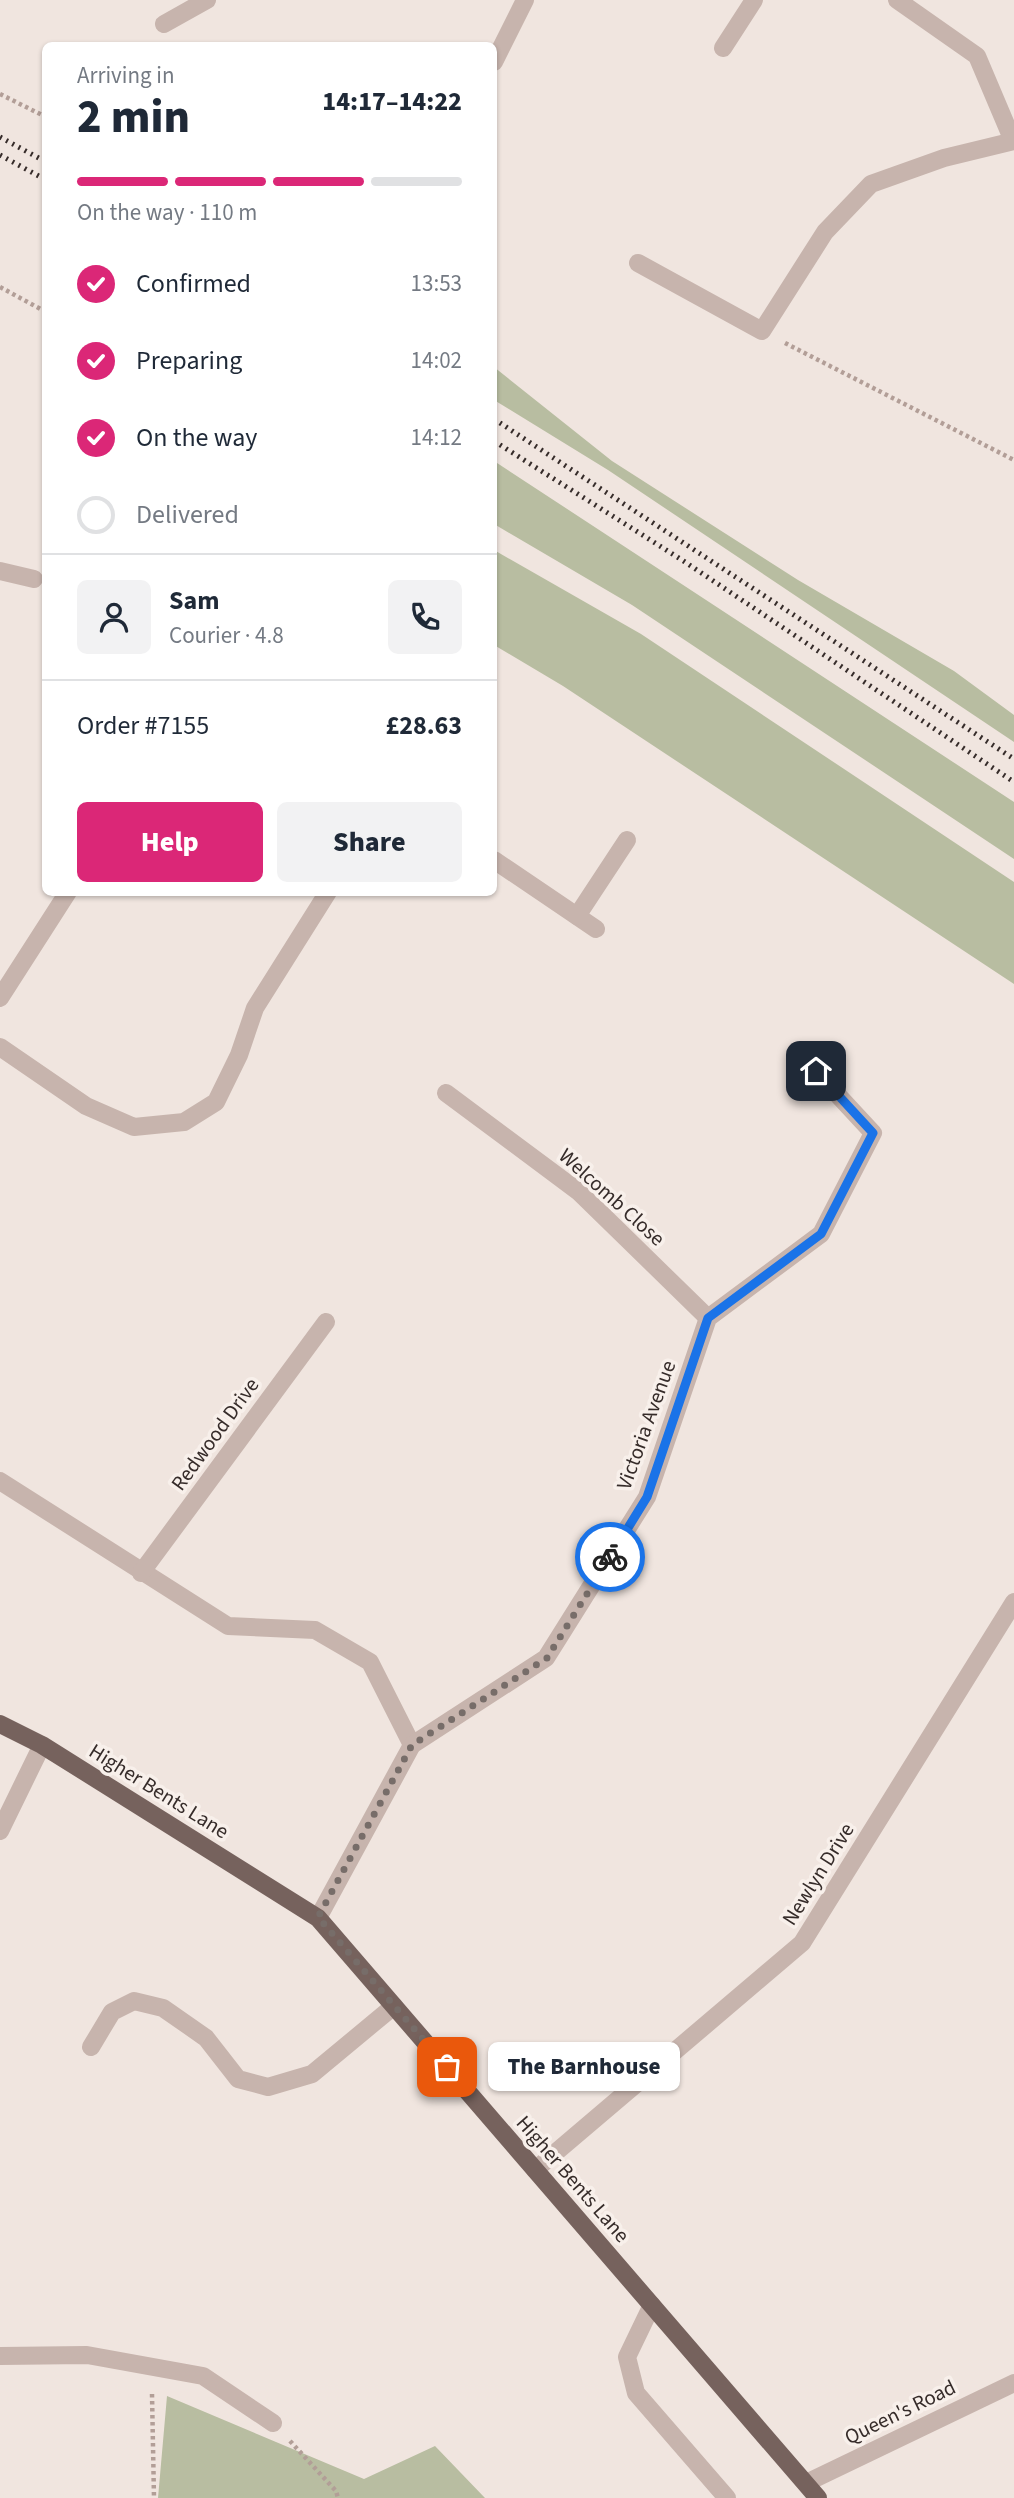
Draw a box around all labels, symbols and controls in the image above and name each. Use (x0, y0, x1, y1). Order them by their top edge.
text: Arriving in (77, 59, 175, 92)
text: 14:17–14:22 (322, 83, 462, 120)
text: 2 min (77, 85, 190, 150)
text: On the way · 110 m (77, 196, 257, 229)
icon: check (77, 265, 115, 303)
text: Confirmed (136, 265, 251, 302)
text: 13:53 (411, 267, 462, 300)
icon: check (77, 342, 115, 380)
text: Preparing (136, 342, 242, 379)
text: 14:02 (411, 344, 462, 377)
icon: check (77, 419, 115, 457)
text: On the way (136, 419, 257, 456)
text: 14:12 (411, 421, 462, 454)
text: Delivered (136, 496, 239, 533)
button: person (77, 580, 151, 654)
button: phone (388, 580, 462, 654)
text: Sam (169, 582, 219, 619)
text: Courier · 4.8 (169, 619, 284, 652)
text: Order #7155 (77, 707, 209, 744)
text: £28.63 (386, 707, 462, 744)
button: Help (77, 802, 263, 882)
button: Share (277, 802, 462, 882)
pin (786, 1041, 846, 1101)
icon: home (797, 1052, 835, 1090)
street label: Welcomb Close (552, 1141, 672, 1253)
street label: Victoria Avenue (609, 1356, 683, 1494)
street label: Redwood Drive (164, 1371, 266, 1497)
courier (575, 1522, 645, 1592)
icon: bike (591, 1538, 629, 1576)
street label: Higher Bents Lane (83, 1736, 235, 1846)
street label: Newlyn Drive (775, 1817, 861, 1931)
pin (417, 2037, 477, 2097)
callout: The Barnhouse (489, 2042, 682, 2092)
icon: bag (428, 2048, 466, 2086)
text: The Barnhouse (507, 2050, 661, 2083)
street label: Higher Bents Lane (509, 2109, 637, 2249)
street label: Queen's Road (839, 2372, 961, 2452)

